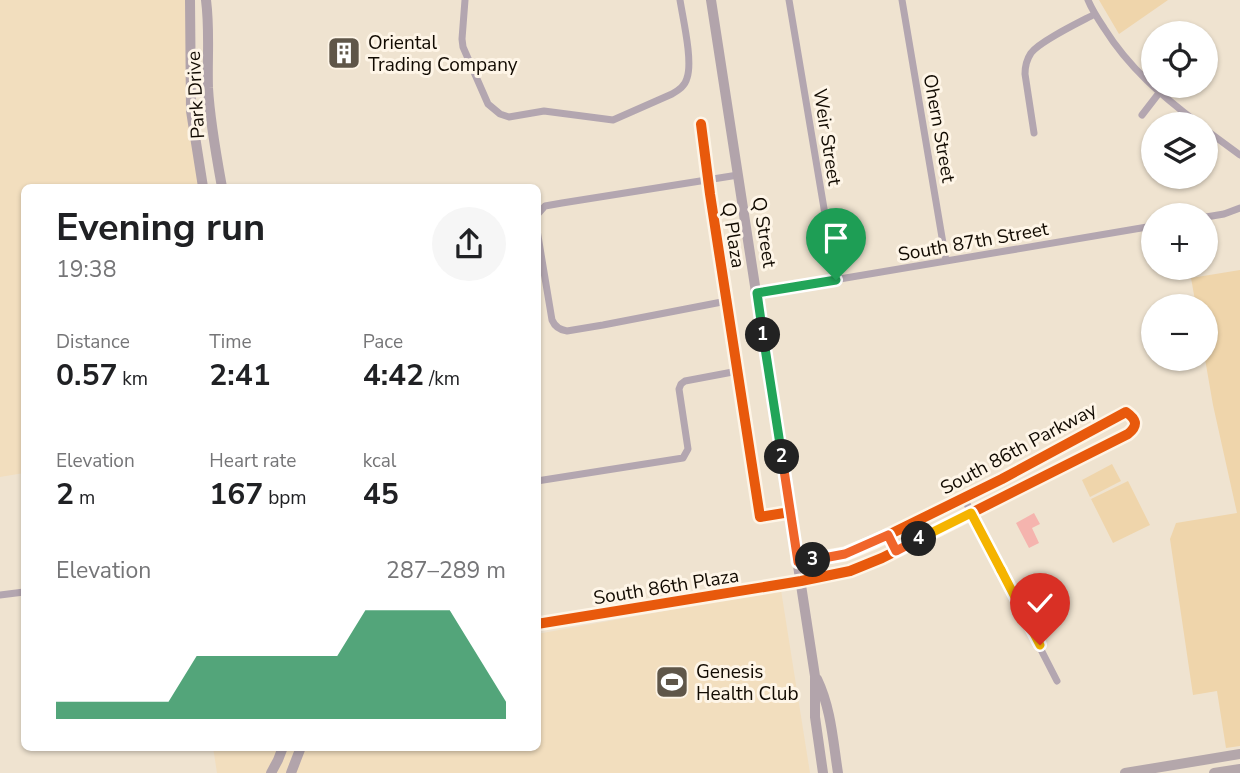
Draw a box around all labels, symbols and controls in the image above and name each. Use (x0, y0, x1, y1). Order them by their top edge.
map controls (1141, 21, 1218, 371)
button: locate (1141, 21, 1218, 98)
place label: Oriental Trading Company (368, 30, 518, 78)
building icon: Oriental Trading Company (325, 34, 363, 72)
street label: Park Drive (181, 50, 211, 140)
street label: Ohern Street (917, 72, 961, 185)
street label: Weir Street (807, 87, 848, 188)
button: layers (1141, 112, 1218, 189)
street label: Q Street (746, 195, 782, 270)
street label: Q Plaza (715, 201, 751, 270)
text: Evening run (56, 202, 265, 253)
button: + (1141, 203, 1218, 280)
button: share (432, 207, 506, 281)
pin (806, 208, 866, 280)
street label: South 87th Street (896, 216, 1051, 268)
icon: arrive (817, 219, 855, 257)
text: 19:38 (56, 254, 116, 285)
button: − (1141, 294, 1218, 371)
pin: 1 (746, 318, 780, 352)
text: 1 (757, 321, 768, 347)
text: Distance (56, 329, 130, 355)
text: Time (209, 329, 252, 355)
text: Pace (363, 329, 403, 355)
text: 0.57 (56, 355, 117, 396)
text: 2:41 (209, 355, 271, 396)
text: 4:42 (363, 355, 424, 396)
text: km (117, 366, 148, 392)
text: /km (424, 366, 460, 392)
street label: South 86th Parkway (936, 397, 1101, 501)
pin: 2 (764, 440, 800, 475)
text: 2 (776, 443, 787, 469)
text: Elevation (56, 448, 135, 474)
text: Heart rate (209, 448, 296, 474)
text: kcal (363, 448, 396, 474)
text: 2 (56, 474, 74, 515)
text: 167 (209, 474, 263, 515)
text: 45 (363, 474, 399, 515)
text: m (74, 485, 95, 511)
text: bpm (263, 485, 307, 511)
pin: 4 (902, 522, 936, 556)
text: 4 (913, 525, 924, 551)
pin: 3 (796, 542, 830, 578)
text: 3 (807, 546, 818, 572)
text: Elevation (56, 555, 151, 586)
text: 287–289 m (386, 555, 506, 586)
street label: South 86th Plaza (592, 563, 741, 611)
pin (1010, 573, 1070, 645)
icon: check (1021, 584, 1059, 622)
place label: Genesis Health Club (696, 659, 799, 707)
sports icon: Genesis Health Club (653, 663, 691, 701)

